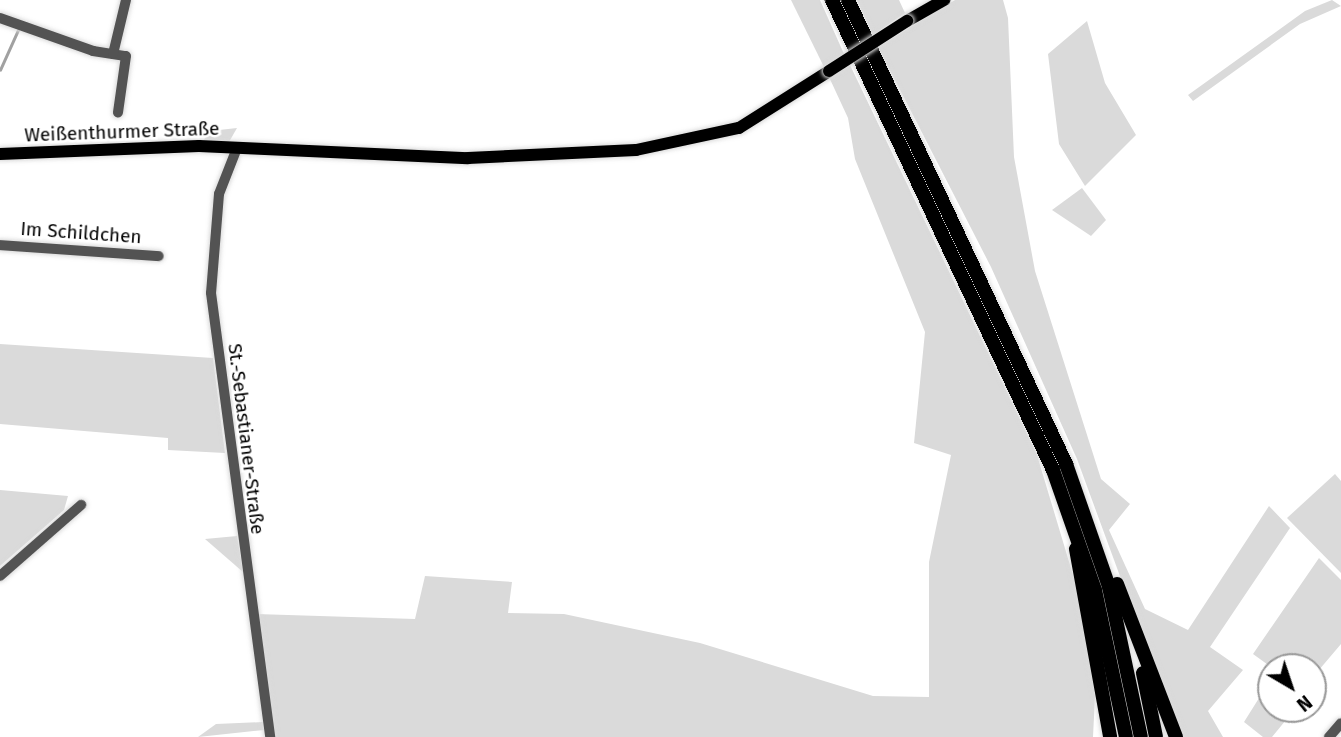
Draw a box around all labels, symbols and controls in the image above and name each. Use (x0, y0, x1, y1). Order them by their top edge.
street label: Weißenthurmer Straße (24, 117, 220, 147)
street label: Im Schildchen (20, 217, 142, 249)
street label: St.-Sebastianer-Straße (223, 342, 269, 536)
north arrow (1257, 653, 1327, 723)
text: N (1292, 690, 1316, 716)

